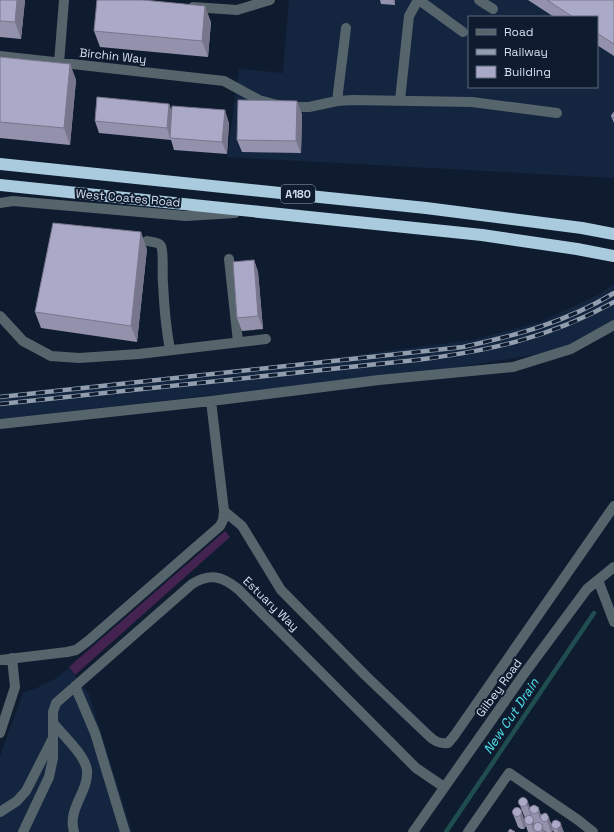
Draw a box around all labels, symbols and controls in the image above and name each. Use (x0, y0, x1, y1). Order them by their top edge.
legend (468, 16, 598, 88)
text: Road (504, 24, 533, 40)
text: Railway (504, 44, 548, 60)
street label: Birchin Way (79, 45, 147, 67)
text: Building (504, 64, 551, 80)
street label: West Coates Road (75, 185, 181, 211)
road number: A180 (281, 185, 315, 203)
street label: Estuary Way (240, 573, 302, 635)
street label: Gilbey Road (472, 656, 526, 720)
water label: New Cut Drain (479, 674, 543, 757)

